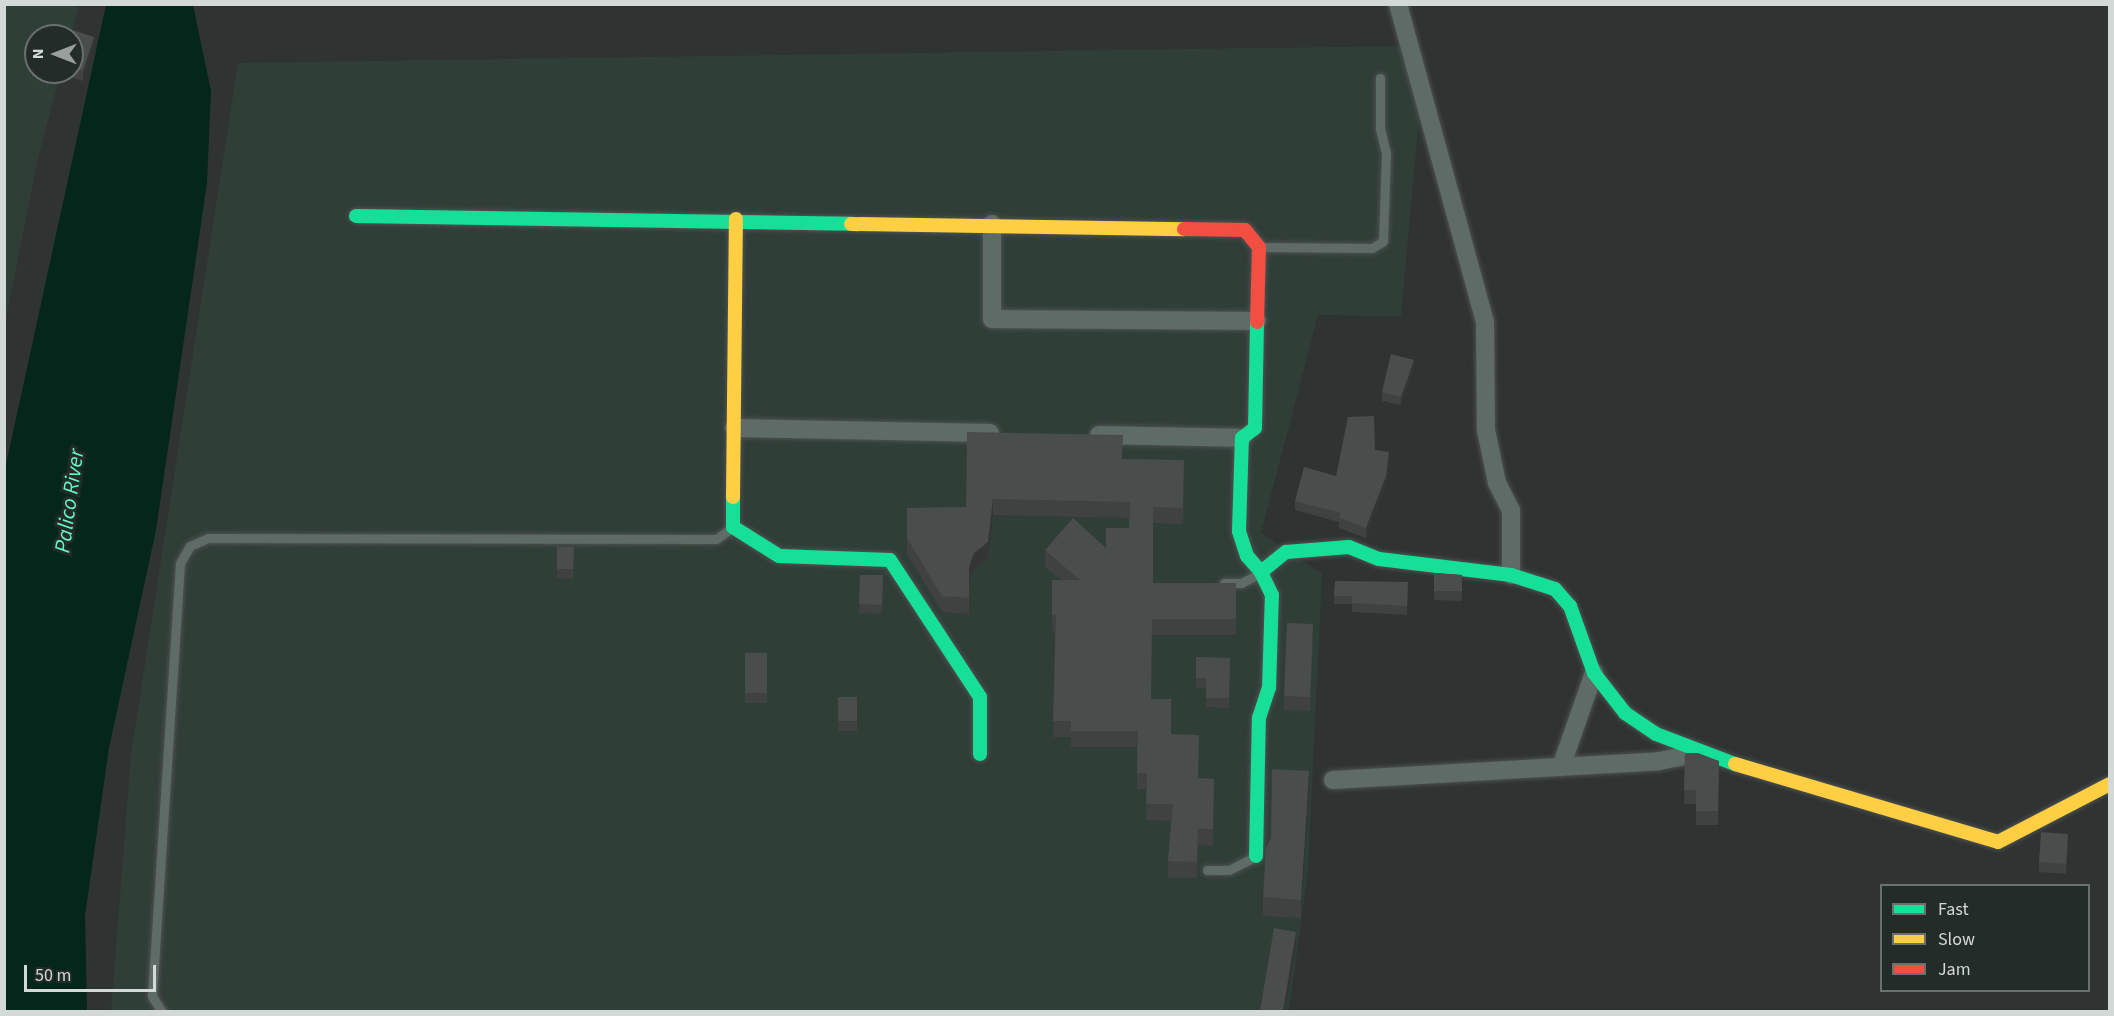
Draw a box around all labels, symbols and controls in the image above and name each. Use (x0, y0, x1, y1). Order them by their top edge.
north arrow (24, 24, 84, 84)
text: N (27, 49, 49, 59)
water label: Palico River (50, 447, 90, 555)
legend (1880, 884, 2090, 992)
text: Fast (1938, 897, 1969, 922)
text: Slow (1938, 927, 1975, 952)
scale bar (27, 953, 159, 991)
text: Jam (1938, 957, 1971, 982)
text: 50 m (35, 963, 71, 988)

